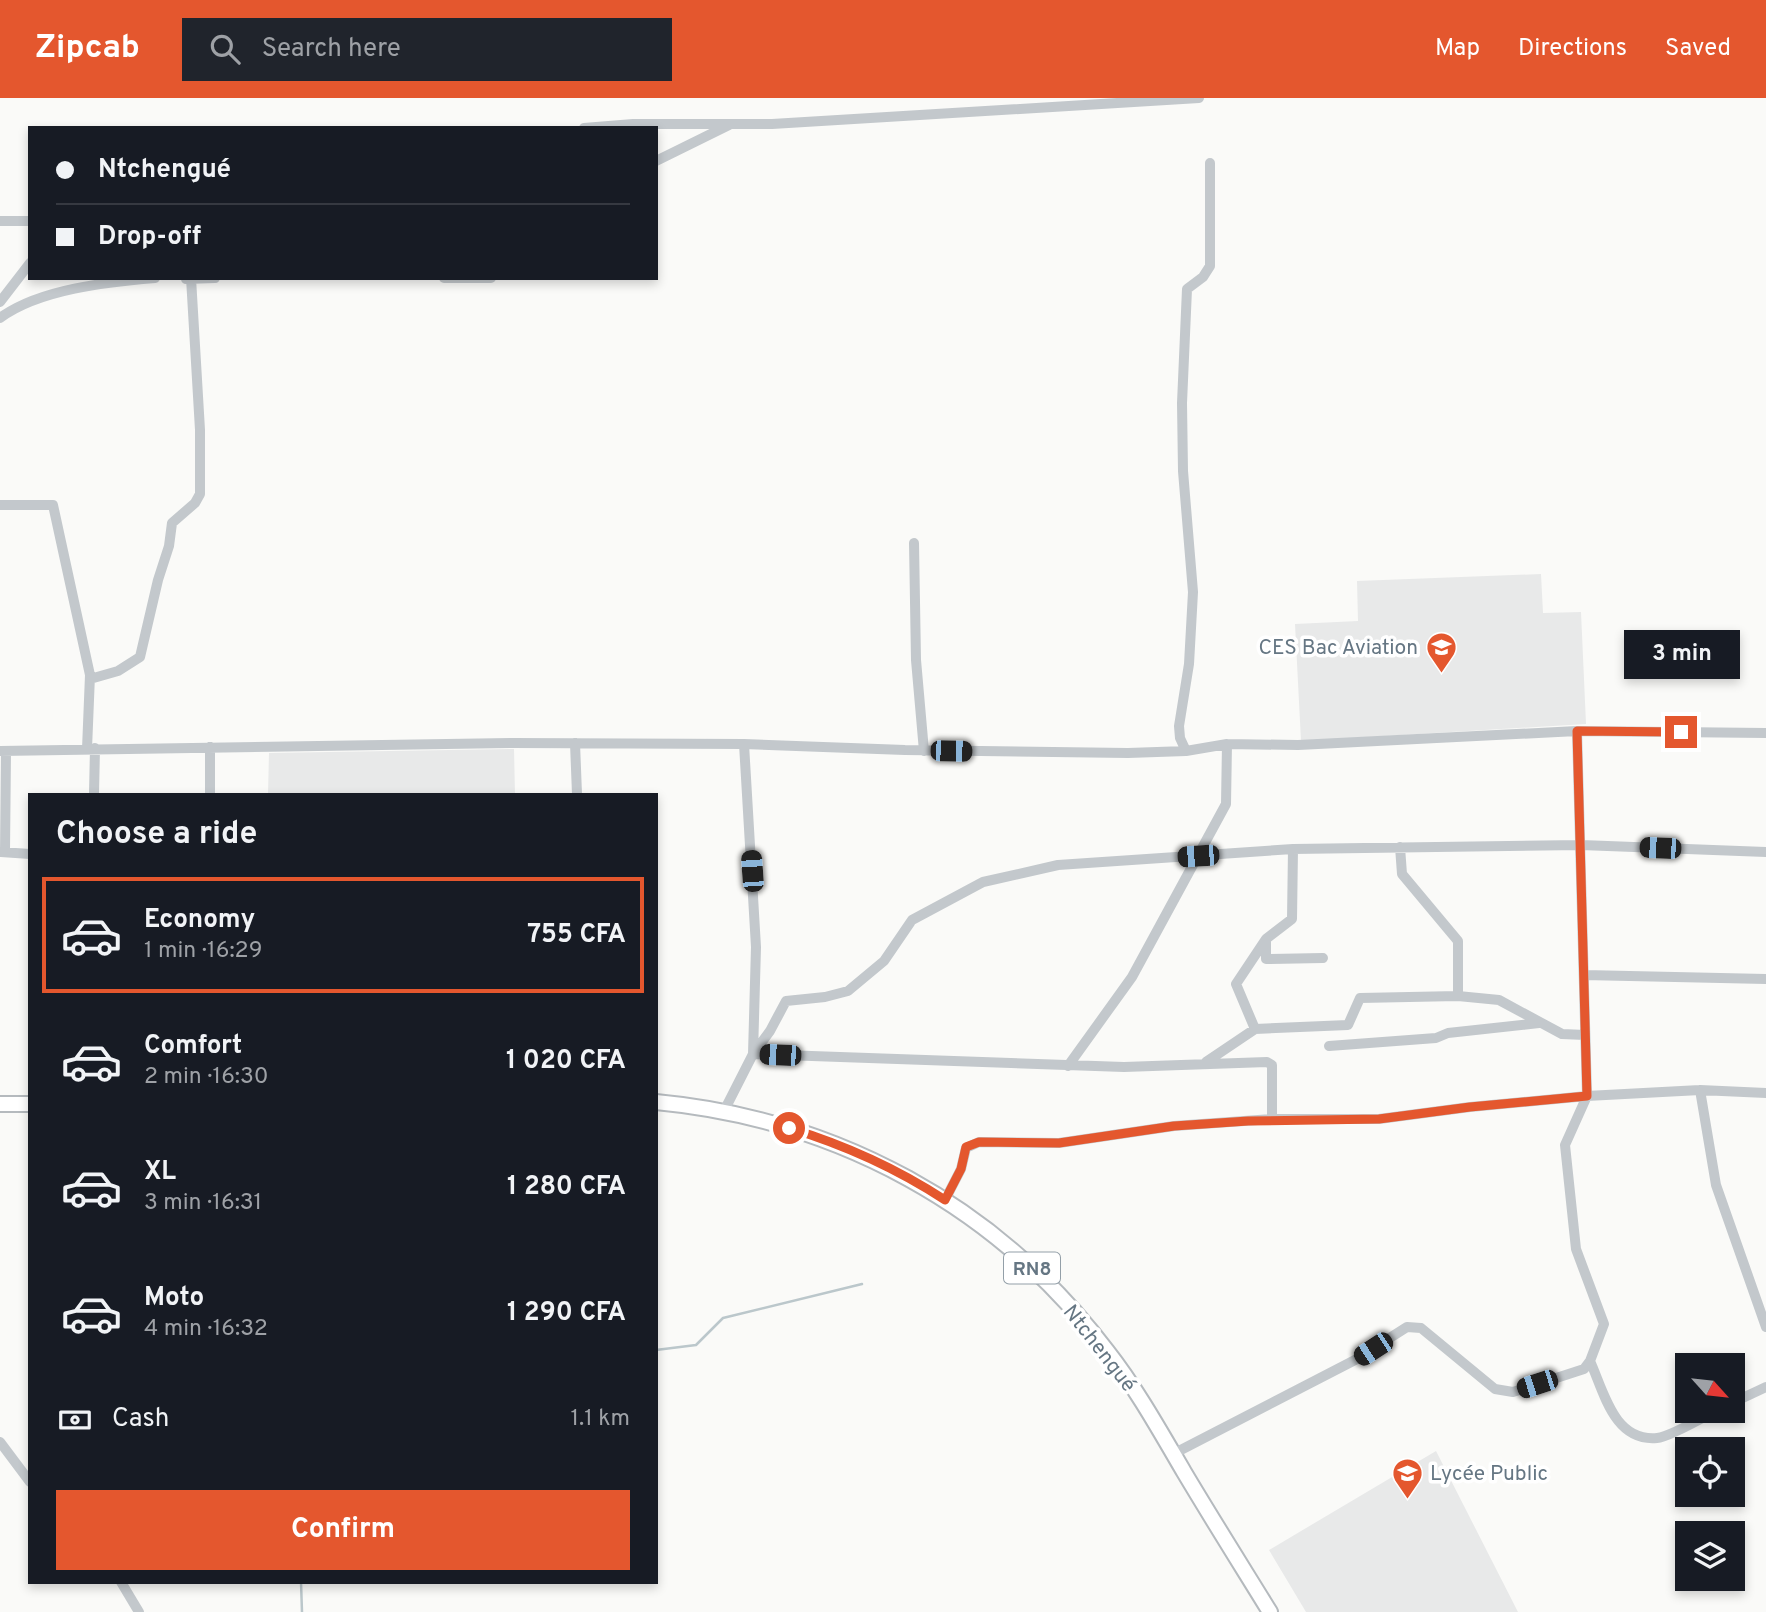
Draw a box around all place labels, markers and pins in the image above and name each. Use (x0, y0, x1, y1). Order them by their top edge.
school or university icon: CES Bac Aviation (1424, 630, 1458, 674)
place label: CES Bac Aviation (1258, 635, 1418, 662)
school or university icon: Lycée Public (1390, 1456, 1424, 1500)
place label: Lycée Public (1430, 1461, 1548, 1488)

